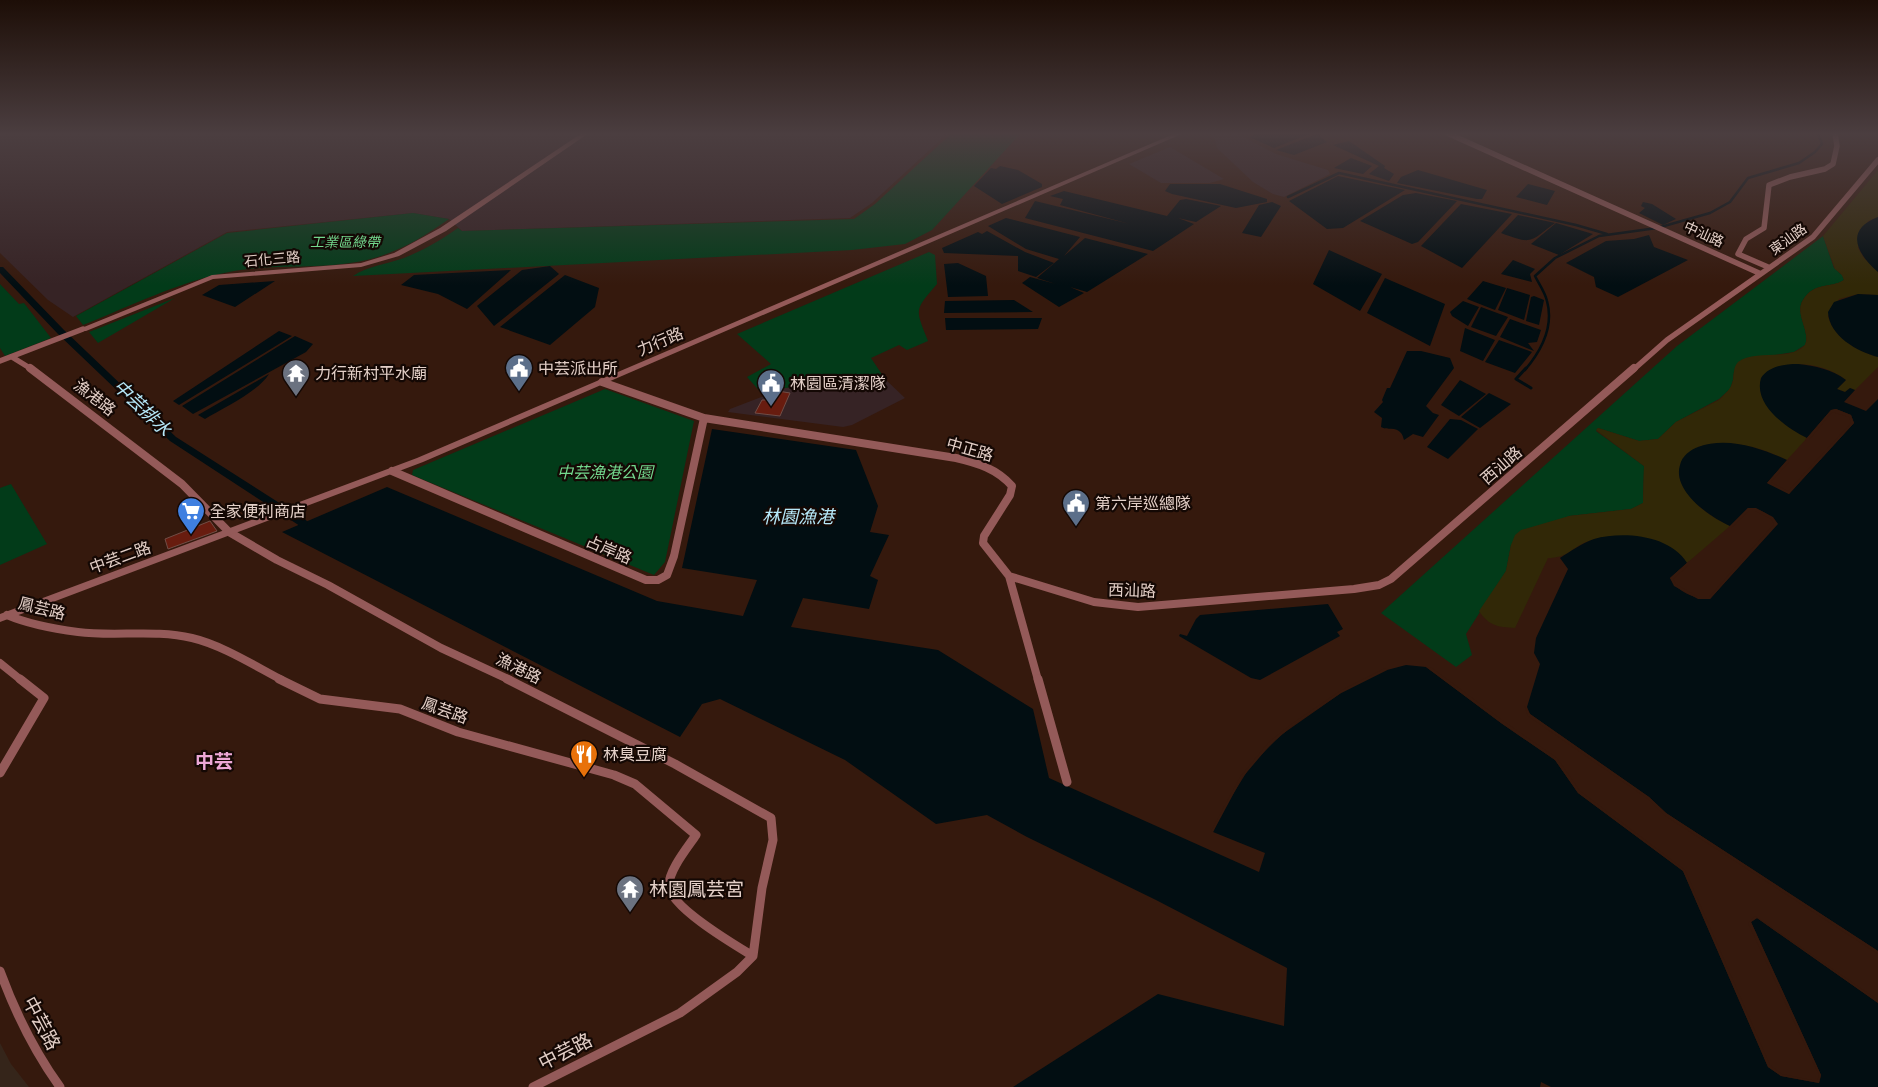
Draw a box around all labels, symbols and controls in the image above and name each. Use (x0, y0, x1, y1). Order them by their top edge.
street label: 中汕路 (1681, 216, 1727, 251)
street label: 東汕路 (1765, 219, 1810, 259)
park label: 工業區綠帶 (310, 232, 382, 251)
street label: 石化三路 (243, 247, 301, 270)
street label: 力行路 (634, 321, 686, 361)
public building icon: 中芸派出所 (504, 353, 534, 392)
place label: 中芸派出所 (538, 357, 618, 379)
temple icon: 力行新村平水廟 (281, 358, 311, 397)
place label: 力行新村平水廟 (315, 362, 427, 384)
public building icon: 林園區清潔隊 (756, 368, 786, 407)
place label: 林園區清潔隊 (790, 372, 886, 394)
street label: 漁港路 (69, 374, 121, 420)
water label: 中芸排水 (108, 374, 178, 442)
street label: 中正路 (944, 432, 996, 466)
street label: 西汕路 (1476, 441, 1526, 489)
park label: 中芸漁港公園 (557, 461, 655, 483)
public building icon: 第六岸巡總隊 (1061, 488, 1091, 527)
place label: 第六岸巡總隊 (1095, 492, 1191, 514)
supermarket icon: 全家便利商店 (176, 496, 206, 535)
place label: 全家便利商店 (210, 500, 306, 522)
water label: 林園漁港 (762, 504, 837, 528)
street label: 占岸路 (583, 529, 635, 569)
street label: 中芸二路 (86, 536, 154, 578)
street label: 西汕路 (1108, 578, 1156, 602)
street label: 鳳芸路 (16, 592, 68, 624)
street label: 漁港路 (493, 648, 545, 688)
street label: 鳳芸路 (419, 691, 471, 729)
restaurant icon: 林臭豆腐 (569, 739, 599, 778)
place label: 林臭豆腐 (603, 743, 667, 765)
district label: 中芸 (195, 748, 233, 774)
temple icon: 林園鳳芸宮 (615, 874, 645, 913)
place label: 林園鳳芸宮 (649, 876, 744, 902)
street label: 中芸路 (17, 992, 67, 1054)
street label: 中芸路 (534, 1026, 596, 1076)

